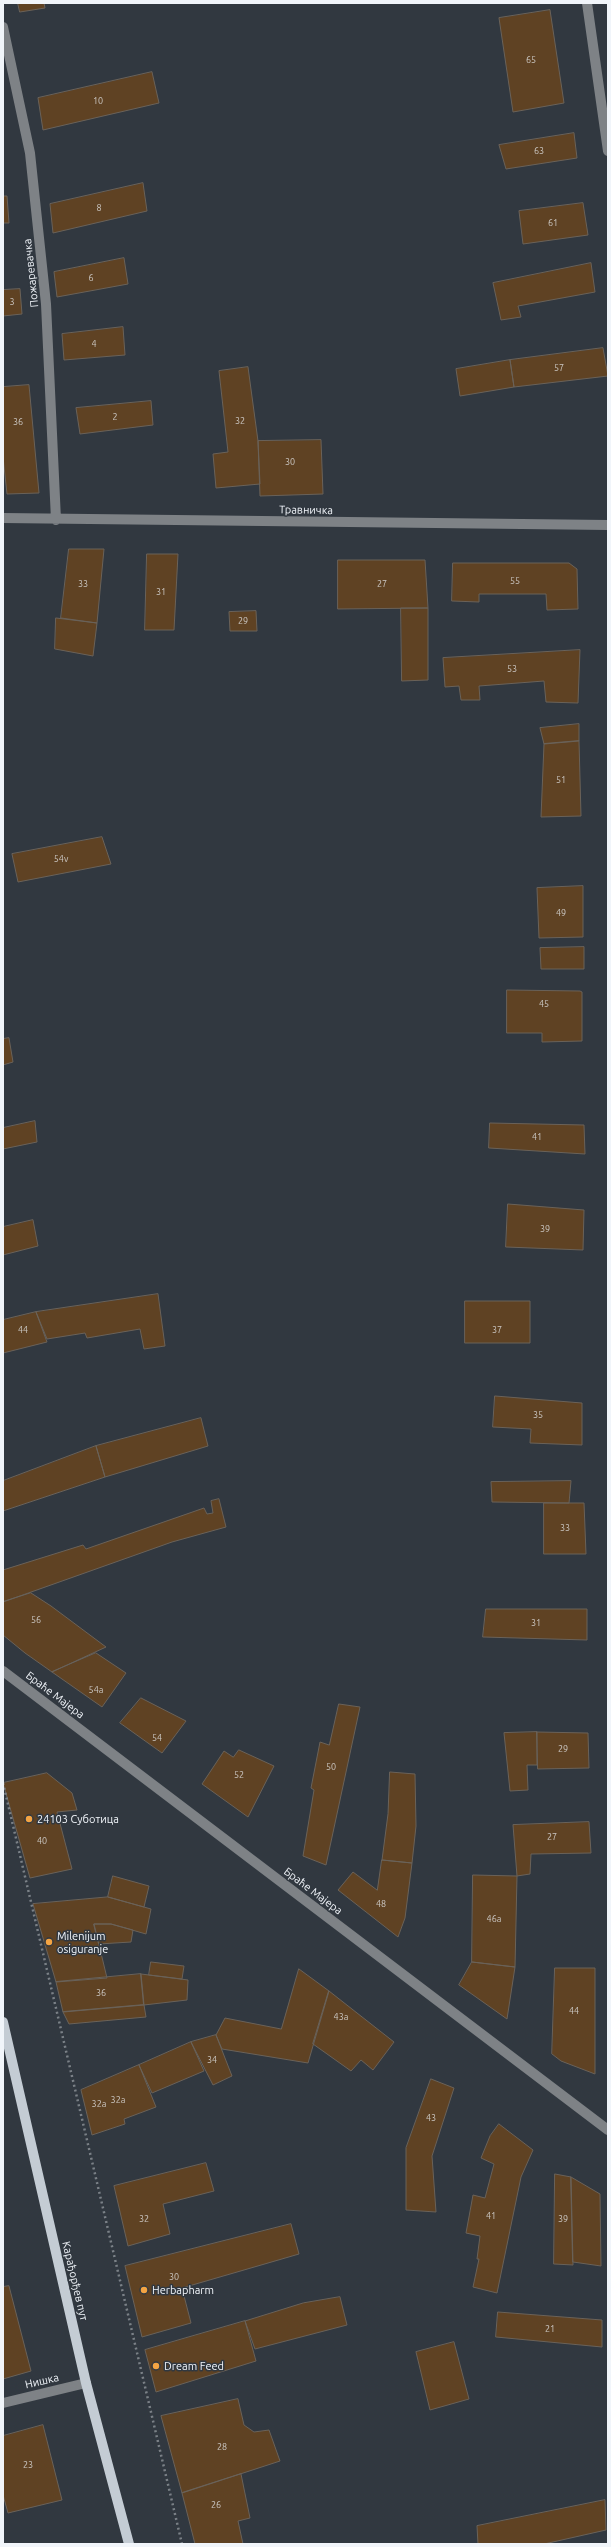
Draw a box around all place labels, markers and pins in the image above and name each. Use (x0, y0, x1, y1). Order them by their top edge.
place label: 24103 Суботица (37, 1812, 119, 1826)
marker: 24103 Суботица (24, 1814, 34, 1824)
place label: Milenijum osiguranje (57, 1929, 108, 1955)
marker: Milenijum osiguranje (44, 1937, 54, 1947)
place label: Herbapharm (152, 2283, 214, 2297)
marker: Herbapharm (139, 2285, 149, 2295)
place label: Dream Feed (164, 2359, 224, 2373)
marker: Dream Feed (151, 2361, 161, 2371)

